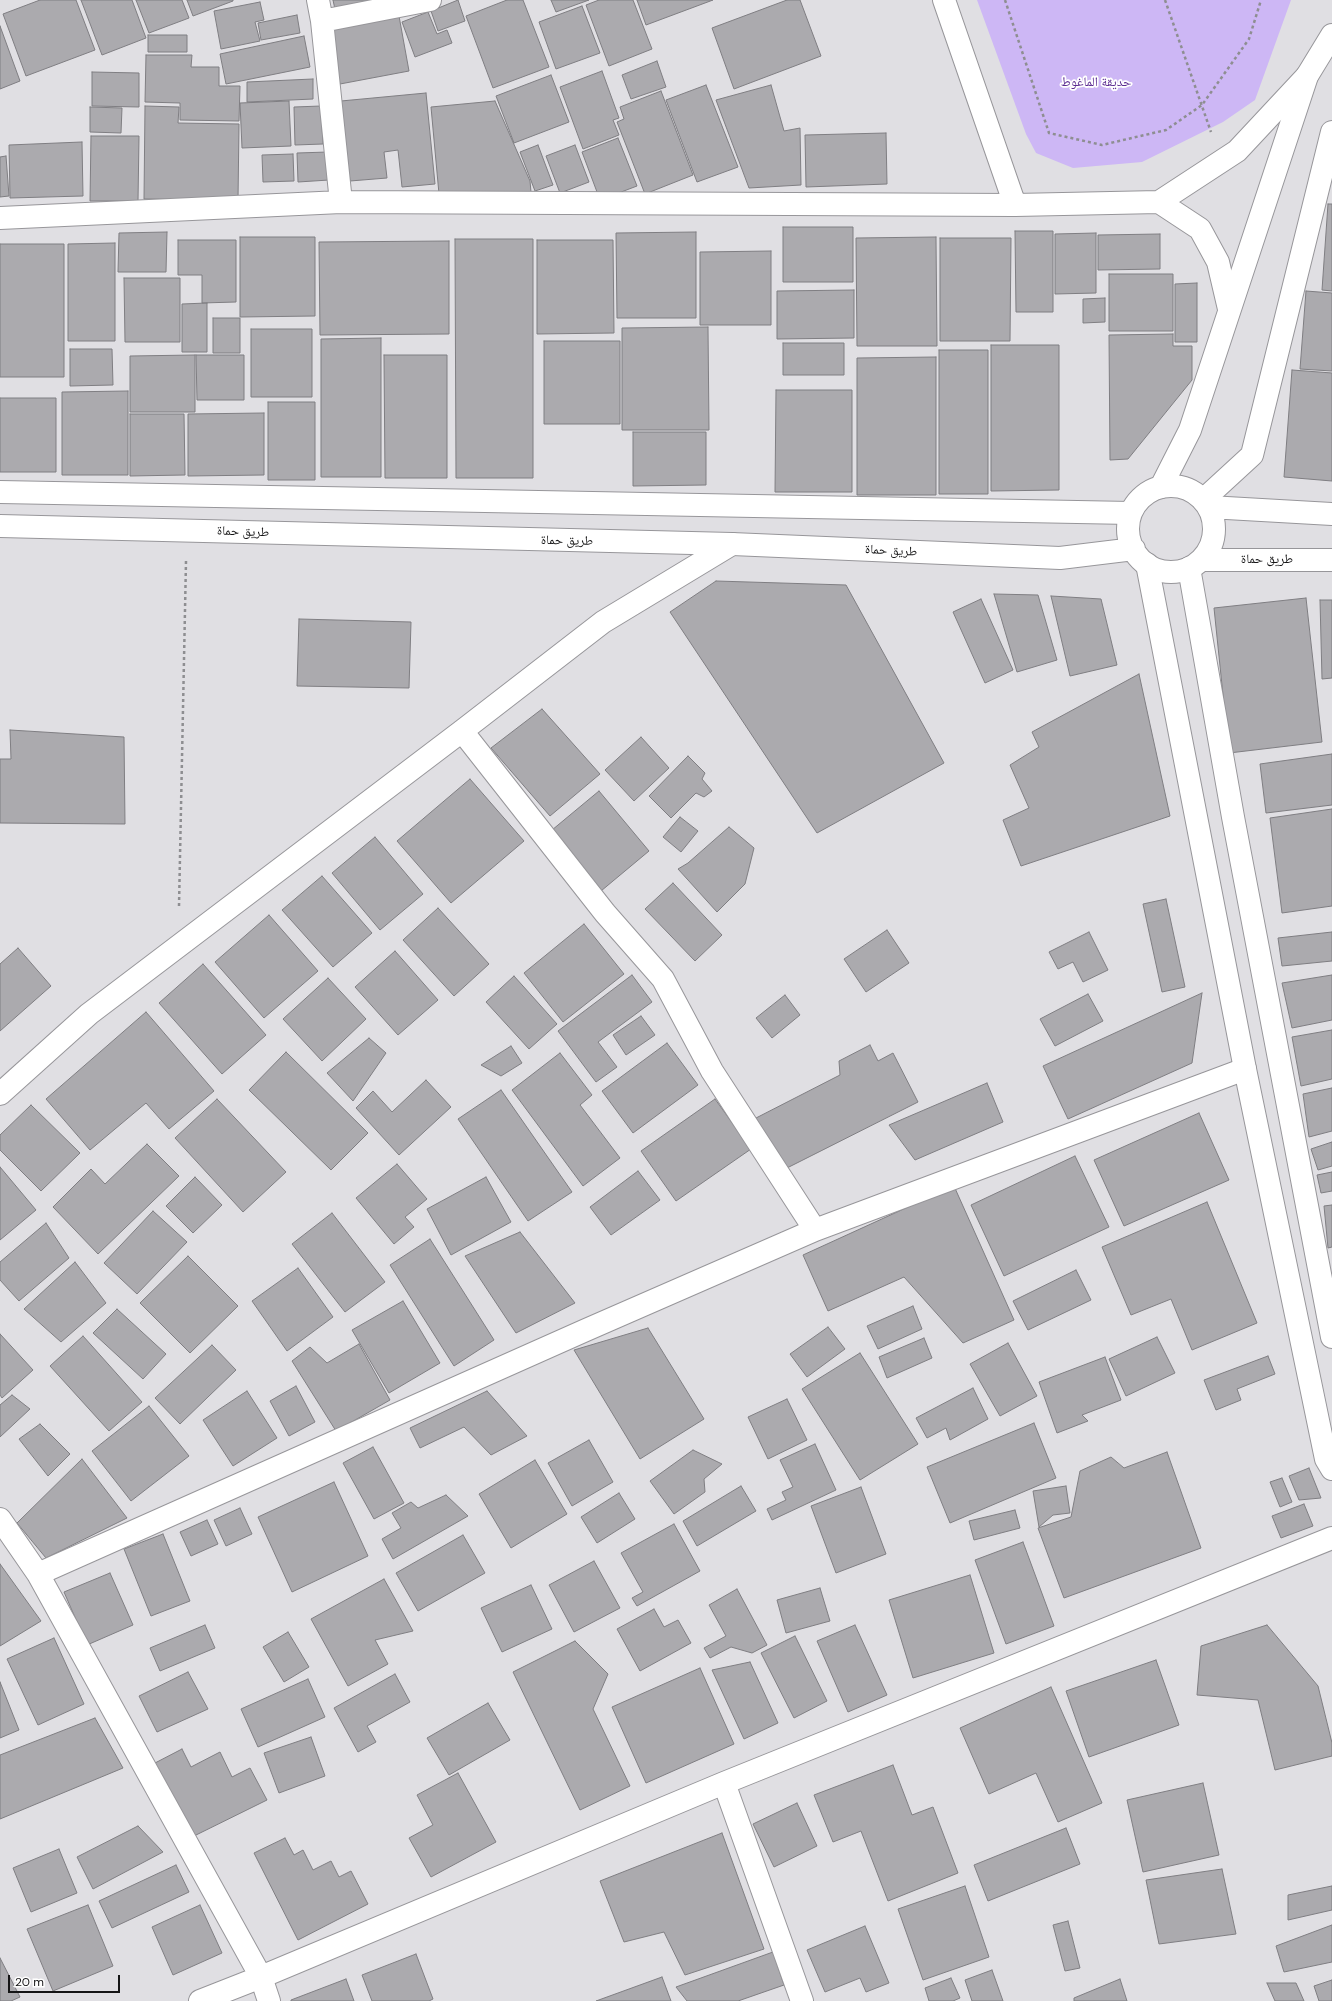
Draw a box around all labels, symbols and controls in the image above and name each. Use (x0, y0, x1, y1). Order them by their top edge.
park label: حديقة الماغوط (1061, 75, 1131, 91)
street label: طريق حماة (217, 523, 269, 541)
street label: طريق حماة (541, 533, 593, 549)
street label: طريق حماة (864, 542, 918, 560)
street label: طريق حماة (1241, 552, 1293, 568)
scale bar (10, 1967, 122, 1993)
text: 20 m (15, 1974, 44, 1990)

